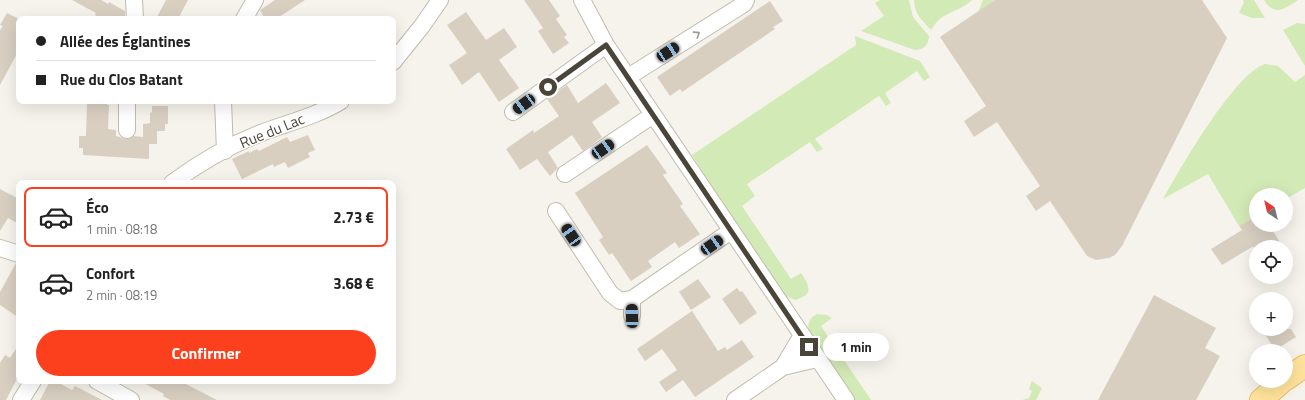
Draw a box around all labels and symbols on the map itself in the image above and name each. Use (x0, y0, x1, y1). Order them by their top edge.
one-way arrow (693, 31, 700, 39)
car (655, 40, 681, 64)
route start (539, 78, 557, 96)
car (511, 92, 537, 116)
street label: Rue du Lac (236, 107, 308, 154)
car (590, 137, 616, 161)
north arrow (1249, 188, 1293, 232)
car (559, 222, 583, 248)
car (699, 233, 725, 257)
car (626, 304, 638, 328)
callout: 1 min (823, 333, 889, 361)
route end (800, 338, 818, 356)

